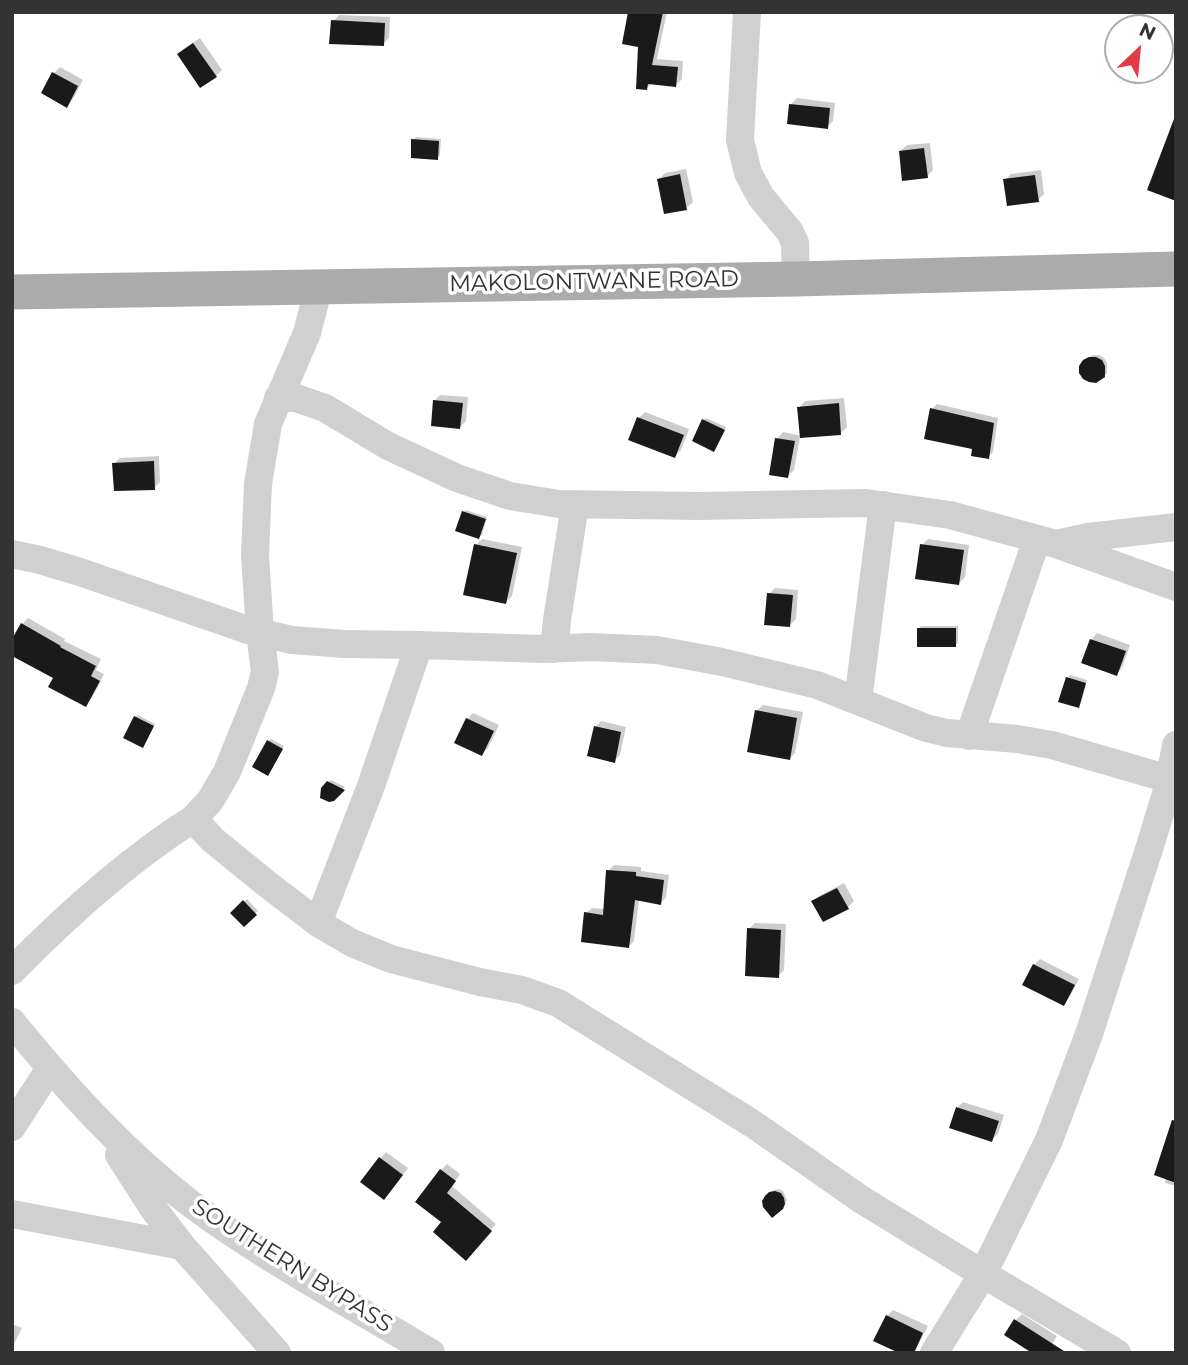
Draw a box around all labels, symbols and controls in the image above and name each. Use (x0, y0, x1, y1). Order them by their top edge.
north arrow (1104, 14, 1174, 84)
text: N (1136, 18, 1159, 45)
street label: MAKOLONTWANE ROAD (449, 266, 739, 298)
street label: SOUTHERN BYPASS (187, 1193, 397, 1339)

